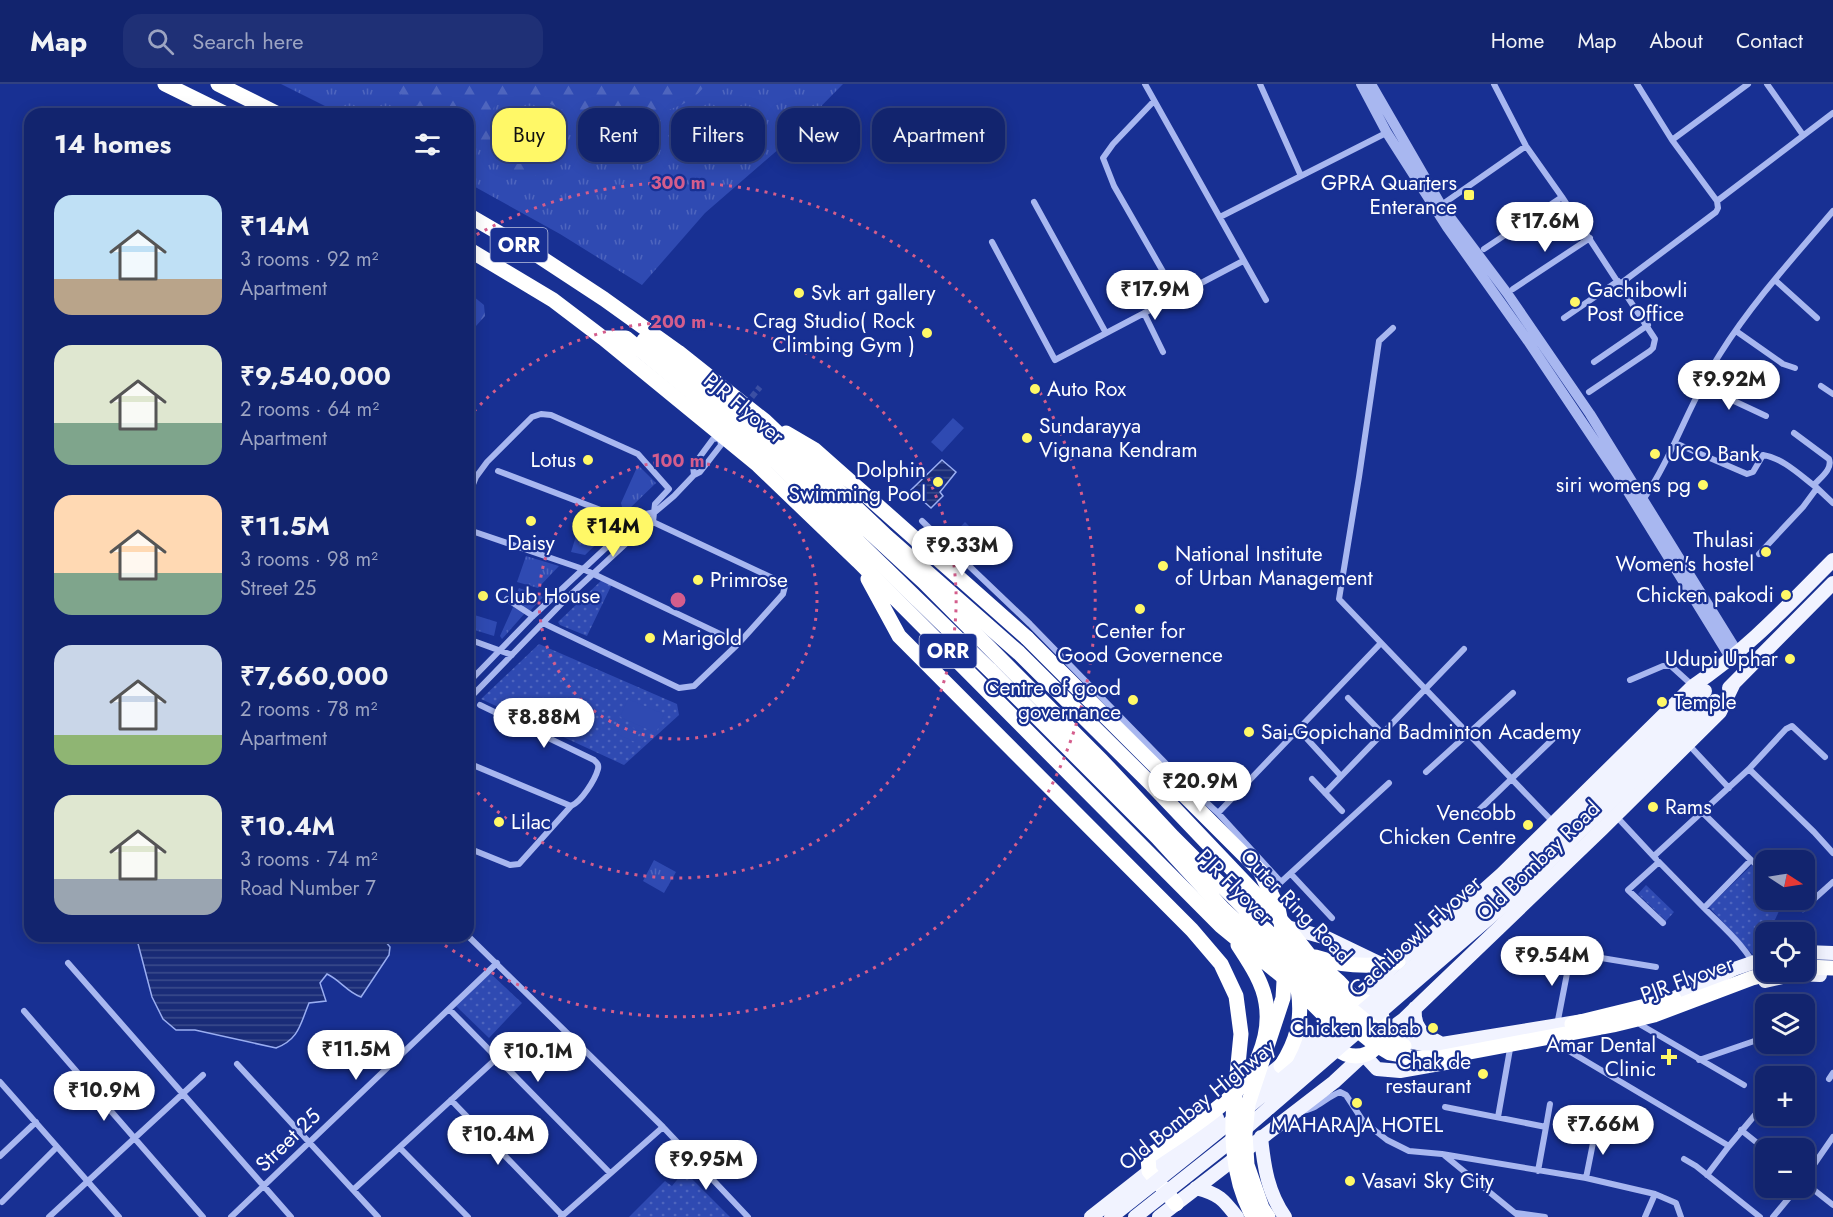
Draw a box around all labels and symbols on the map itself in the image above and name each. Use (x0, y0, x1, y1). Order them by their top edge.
place label: GPRA Quarters Enterance (1321, 168, 1457, 222)
text: 300 m (650, 170, 706, 196)
marker: GPRA Quarters Enterance (1462, 188, 1476, 202)
pin: ₹17.6M (1496, 202, 1594, 253)
road number: ORR (490, 228, 548, 262)
pin: ₹17.9M (1106, 270, 1204, 321)
place label: Gachibowli Post Office (1587, 275, 1688, 329)
place label: Svk art gallery (811, 278, 936, 308)
marker: Svk art gallery (792, 286, 806, 300)
marker: Gachibowli Post Office (1568, 295, 1582, 309)
place label: Crag Studio( Rock Climbing Gym ) (753, 306, 916, 360)
text: 200 m (650, 309, 706, 335)
marker: Crag Studio( Rock Climbing Gym ) (920, 326, 934, 340)
pin: ₹9.92M (1680, 360, 1778, 411)
street label: PJR Flyover (697, 365, 791, 451)
place label: Auto Rox (1047, 374, 1126, 404)
marker: Auto Rox (1028, 382, 1042, 396)
place label: Sundarayya Vignana Kendram (1039, 411, 1198, 465)
marker: Sundarayya Vignana Kendram (1020, 431, 1034, 445)
place label: UCO Bank (1667, 439, 1760, 469)
place label: Lotus (531, 445, 576, 475)
marker: UCO Bank (1648, 447, 1662, 461)
text: 100 m (651, 448, 705, 474)
marker: Lotus (581, 453, 595, 467)
place label: Dolphin Swimming Pool (789, 455, 926, 509)
place label: siri womens pg (1556, 470, 1691, 500)
marker: Dolphin Swimming Pool (931, 475, 945, 489)
marker: siri womens pg (1696, 478, 1710, 492)
pin: ₹14M (577, 507, 649, 558)
marker: Daisy (524, 514, 538, 528)
place label: Thulasi Women's hostel (1616, 525, 1754, 579)
pin: ₹9.33M (913, 526, 1011, 577)
place label: Daisy (507, 528, 555, 558)
place label: National Institute of Urban Management (1175, 539, 1373, 593)
marker: Thulasi Women's hostel (1759, 545, 1773, 559)
marker: National Institute of Urban Management (1156, 559, 1170, 573)
place label: Primrose (710, 565, 788, 595)
marker: Primrose (691, 573, 705, 587)
place label: Chicken pakodi (1636, 580, 1774, 610)
place label: Club House (495, 581, 600, 611)
marker: Chicken pakodi (1779, 588, 1793, 602)
marker: Club House (476, 589, 490, 603)
centre of rings (668, 590, 688, 610)
marker: Center for Good Governence (1133, 602, 1147, 616)
place label: Center for Good Governence (1057, 616, 1223, 670)
place label: Marigold (662, 623, 742, 653)
marker: Marigold (643, 631, 657, 645)
road number: ORR (920, 634, 976, 668)
place label: Udupi Uphar (1665, 644, 1779, 674)
marker: Udupi Uphar (1783, 652, 1797, 666)
place label: Centre of good governance (985, 673, 1121, 727)
place label: Temple (1674, 687, 1737, 717)
marker: Centre of good governance (1126, 693, 1140, 707)
marker: Temple (1655, 695, 1669, 709)
pin: ₹8.88M (495, 698, 593, 749)
place label: Sai-Gopichand Badminton Academy (1261, 717, 1582, 747)
marker: Sai-Gopichand Badminton Academy (1242, 725, 1256, 739)
pin: ₹20.9M (1151, 762, 1249, 813)
place label: Rams (1665, 792, 1712, 822)
street label: Old Bombay Road (1469, 794, 1607, 928)
place label: Vencobb Chicken Centre (1379, 798, 1516, 852)
marker: Rams (1646, 800, 1660, 814)
place label: Lilac (511, 807, 551, 837)
marker: Lilac (492, 815, 506, 829)
marker: Vencobb Chicken Centre (1521, 818, 1535, 832)
street label: PJR Flyover (1190, 842, 1280, 932)
street label: Outer Ring Road (1234, 842, 1358, 970)
north arrow (1755, 850, 1815, 910)
street label: Gachibowli Flyover (1342, 868, 1489, 1004)
pin: ₹9.54M (1503, 936, 1601, 987)
street label: PJR Flyover (1636, 948, 1738, 1010)
place label: Chicken kabab (1290, 1013, 1421, 1043)
marker: Chicken kabab (1426, 1021, 1440, 1035)
pin: ₹11.5M (307, 1030, 405, 1081)
place label: Amar Dental Clinic (1546, 1030, 1656, 1084)
pin: ₹10.1M (489, 1032, 587, 1083)
street label: Old Bombay Highway (1112, 1032, 1282, 1178)
place label: Chak de restaurant (1385, 1047, 1471, 1101)
marker: Amar Dental Clinic (1660, 1048, 1678, 1066)
marker: Chak de restaurant (1476, 1067, 1490, 1081)
pin: ₹10.9M (55, 1071, 153, 1122)
marker: MAHARAJA HOTEL (1350, 1096, 1364, 1110)
street label: Street 25 (249, 1101, 327, 1179)
pin: ₹7.66M (1554, 1105, 1652, 1156)
place label: MAHARAJA HOTEL (1271, 1110, 1444, 1140)
pin: ₹10.4M (449, 1115, 547, 1166)
pin: ₹9.95M (657, 1140, 755, 1191)
place label: Vasavi Sky City (1362, 1166, 1495, 1196)
marker: Vasavi Sky City (1343, 1174, 1357, 1188)

